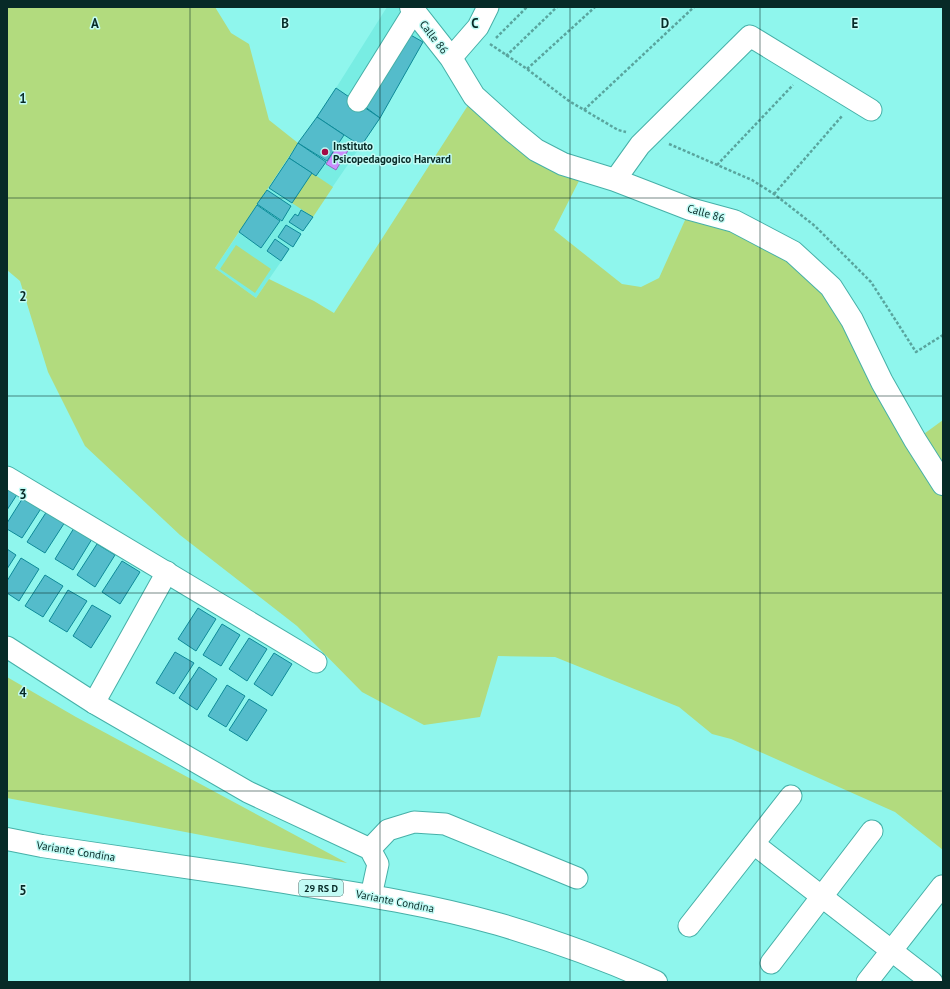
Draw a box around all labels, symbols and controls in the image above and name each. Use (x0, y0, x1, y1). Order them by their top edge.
text: A (91, 15, 99, 32)
text: B (281, 15, 289, 32)
text: C (471, 15, 479, 32)
text: D (661, 15, 669, 32)
text: E (852, 15, 859, 32)
street label: Calle 86 (417, 18, 451, 56)
text: 1 (19, 90, 27, 107)
place label: Instituto Psicopedagogico Harvard (333, 139, 451, 166)
marker: Instituto Psicopedagogico Harvard (320, 147, 330, 157)
street label: Calle 86 (686, 201, 726, 225)
text: 2 (19, 288, 27, 305)
text: 3 (19, 486, 27, 503)
text: 4 (19, 684, 27, 701)
street label: Variante Condina (35, 838, 116, 864)
road number: 29 RS D (299, 880, 343, 896)
text: 5 (19, 882, 27, 899)
street label: Variante Condina (354, 886, 435, 915)

